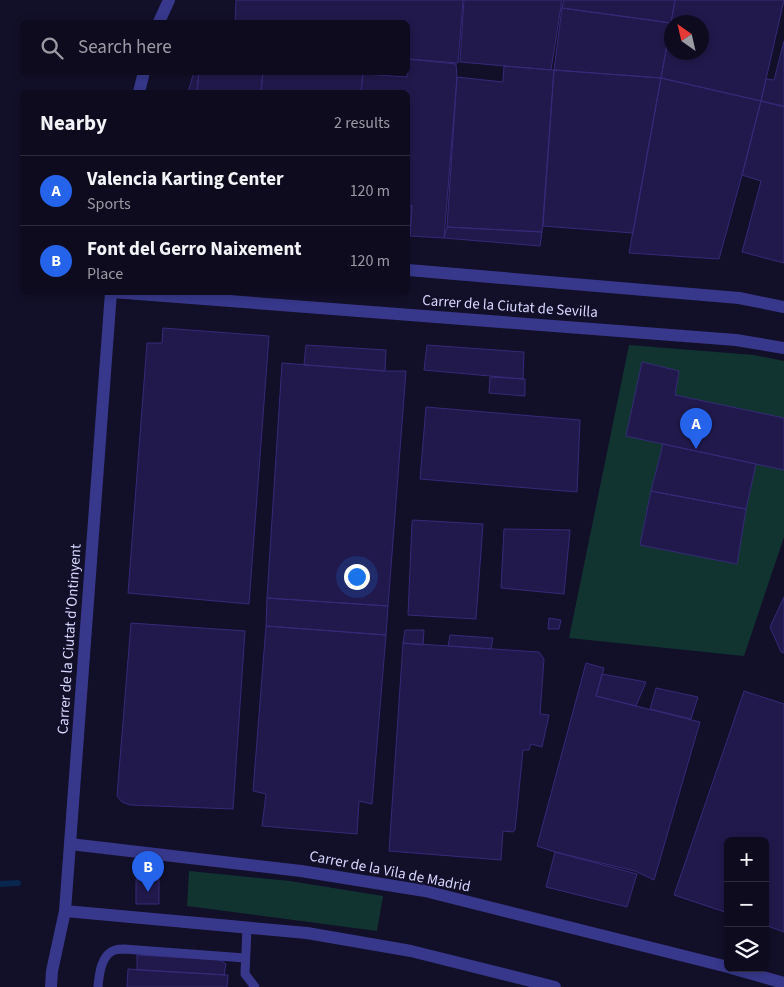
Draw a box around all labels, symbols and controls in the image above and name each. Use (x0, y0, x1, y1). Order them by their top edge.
north arrow (664, 15, 709, 60)
search box (20, 20, 410, 75)
icon: search (38, 34, 66, 62)
text: Search here (78, 34, 172, 61)
text: Nearby (40, 108, 107, 138)
text: 2 results (334, 112, 390, 134)
text: Valencia Karting Center (87, 166, 284, 193)
text: A (51, 180, 61, 202)
text: 120 m (350, 180, 390, 202)
text: Sports (87, 193, 131, 215)
text: Font del Gerro Naixement (87, 236, 302, 263)
text: B (51, 250, 61, 272)
text: 120 m (350, 250, 390, 272)
text: Place (87, 263, 123, 285)
street label: Carrer de la Ciutat de Sevilla (421, 290, 598, 323)
pin: A (680, 408, 712, 449)
street label: Carrer de la Ciutat d'Ontinyent (52, 543, 87, 735)
your location (344, 564, 370, 590)
map controls (724, 837, 769, 972)
button: + (724, 837, 769, 882)
street label: Carrer de la Vila de Madrid (308, 846, 472, 897)
pin: B (132, 851, 164, 892)
button: − (724, 882, 769, 927)
button: layers (724, 927, 769, 972)

